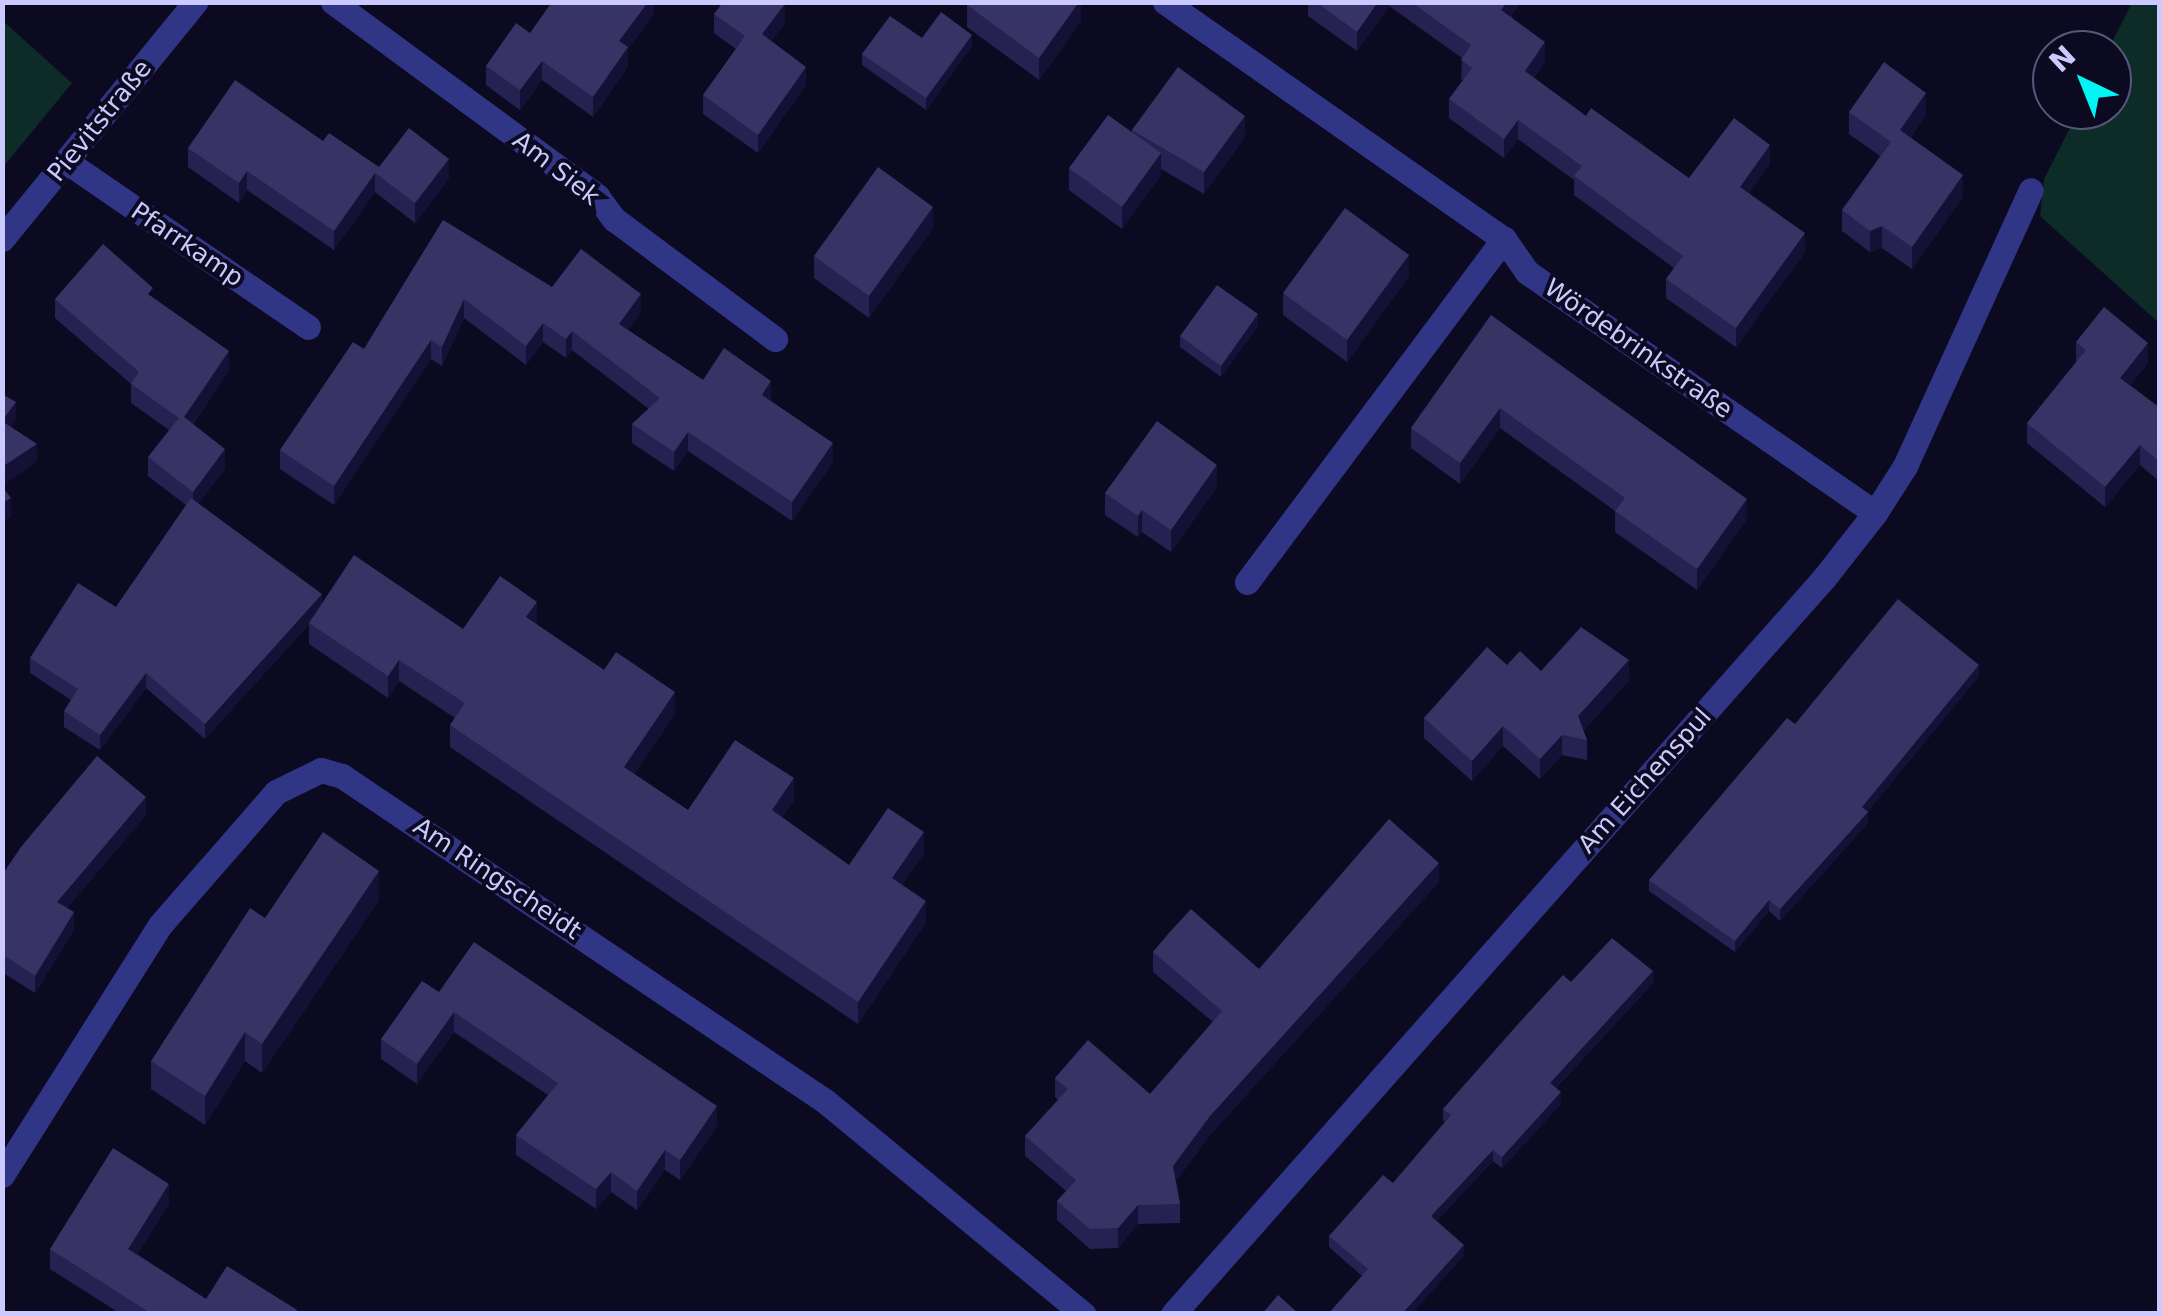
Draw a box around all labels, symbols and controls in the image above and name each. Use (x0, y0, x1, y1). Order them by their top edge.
north arrow (2032, 30, 2132, 130)
text: N (2043, 39, 2082, 79)
street label: Pievitstraße (42, 54, 158, 188)
street label: Am Siek (507, 126, 605, 212)
street label: Pfarrkamp (125, 197, 249, 293)
street label: Wördebrinkstraße (1538, 273, 1738, 425)
street label: Am Eichenspul (1572, 702, 1718, 860)
street label: Am Ringscheidt (407, 812, 587, 946)

